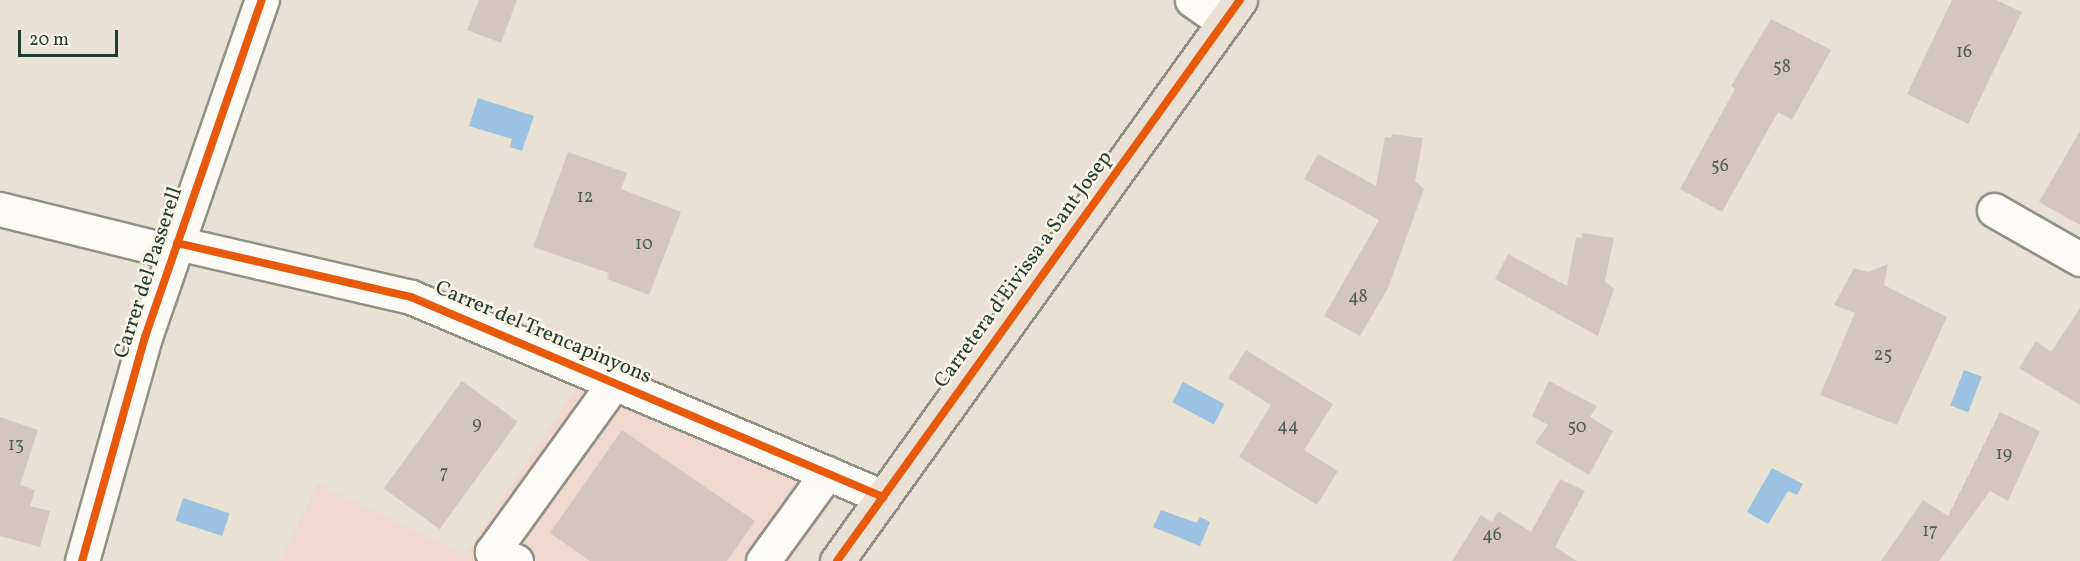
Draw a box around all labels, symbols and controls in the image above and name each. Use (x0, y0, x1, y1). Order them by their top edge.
scale bar (21, 18, 122, 56)
text: 20 m (29, 28, 69, 53)
house number: 16 (1956, 42, 1972, 64)
house number: 58 (1773, 57, 1791, 79)
street label: Carretera d'Eivissa a Sant Josep (929, 147, 1119, 393)
house number: 56 (1711, 156, 1729, 178)
street label: Carrer del Passerell (109, 184, 189, 362)
house number: 12 (577, 187, 593, 209)
house number: 10 (635, 234, 653, 256)
street label: Carrer del Trencapinyons (431, 276, 655, 390)
house number: 48 (1348, 287, 1368, 309)
house number: 25 (1874, 345, 1892, 367)
house number: 9 (472, 414, 482, 436)
house number: 44 (1277, 416, 1299, 438)
house number: 50 (1567, 417, 1587, 439)
house number: 13 (8, 435, 24, 457)
house number: 19 (1996, 444, 2012, 466)
house number: 7 (440, 463, 448, 485)
house number: 17 (1922, 521, 1938, 543)
house number: 46 (1482, 525, 1502, 547)

